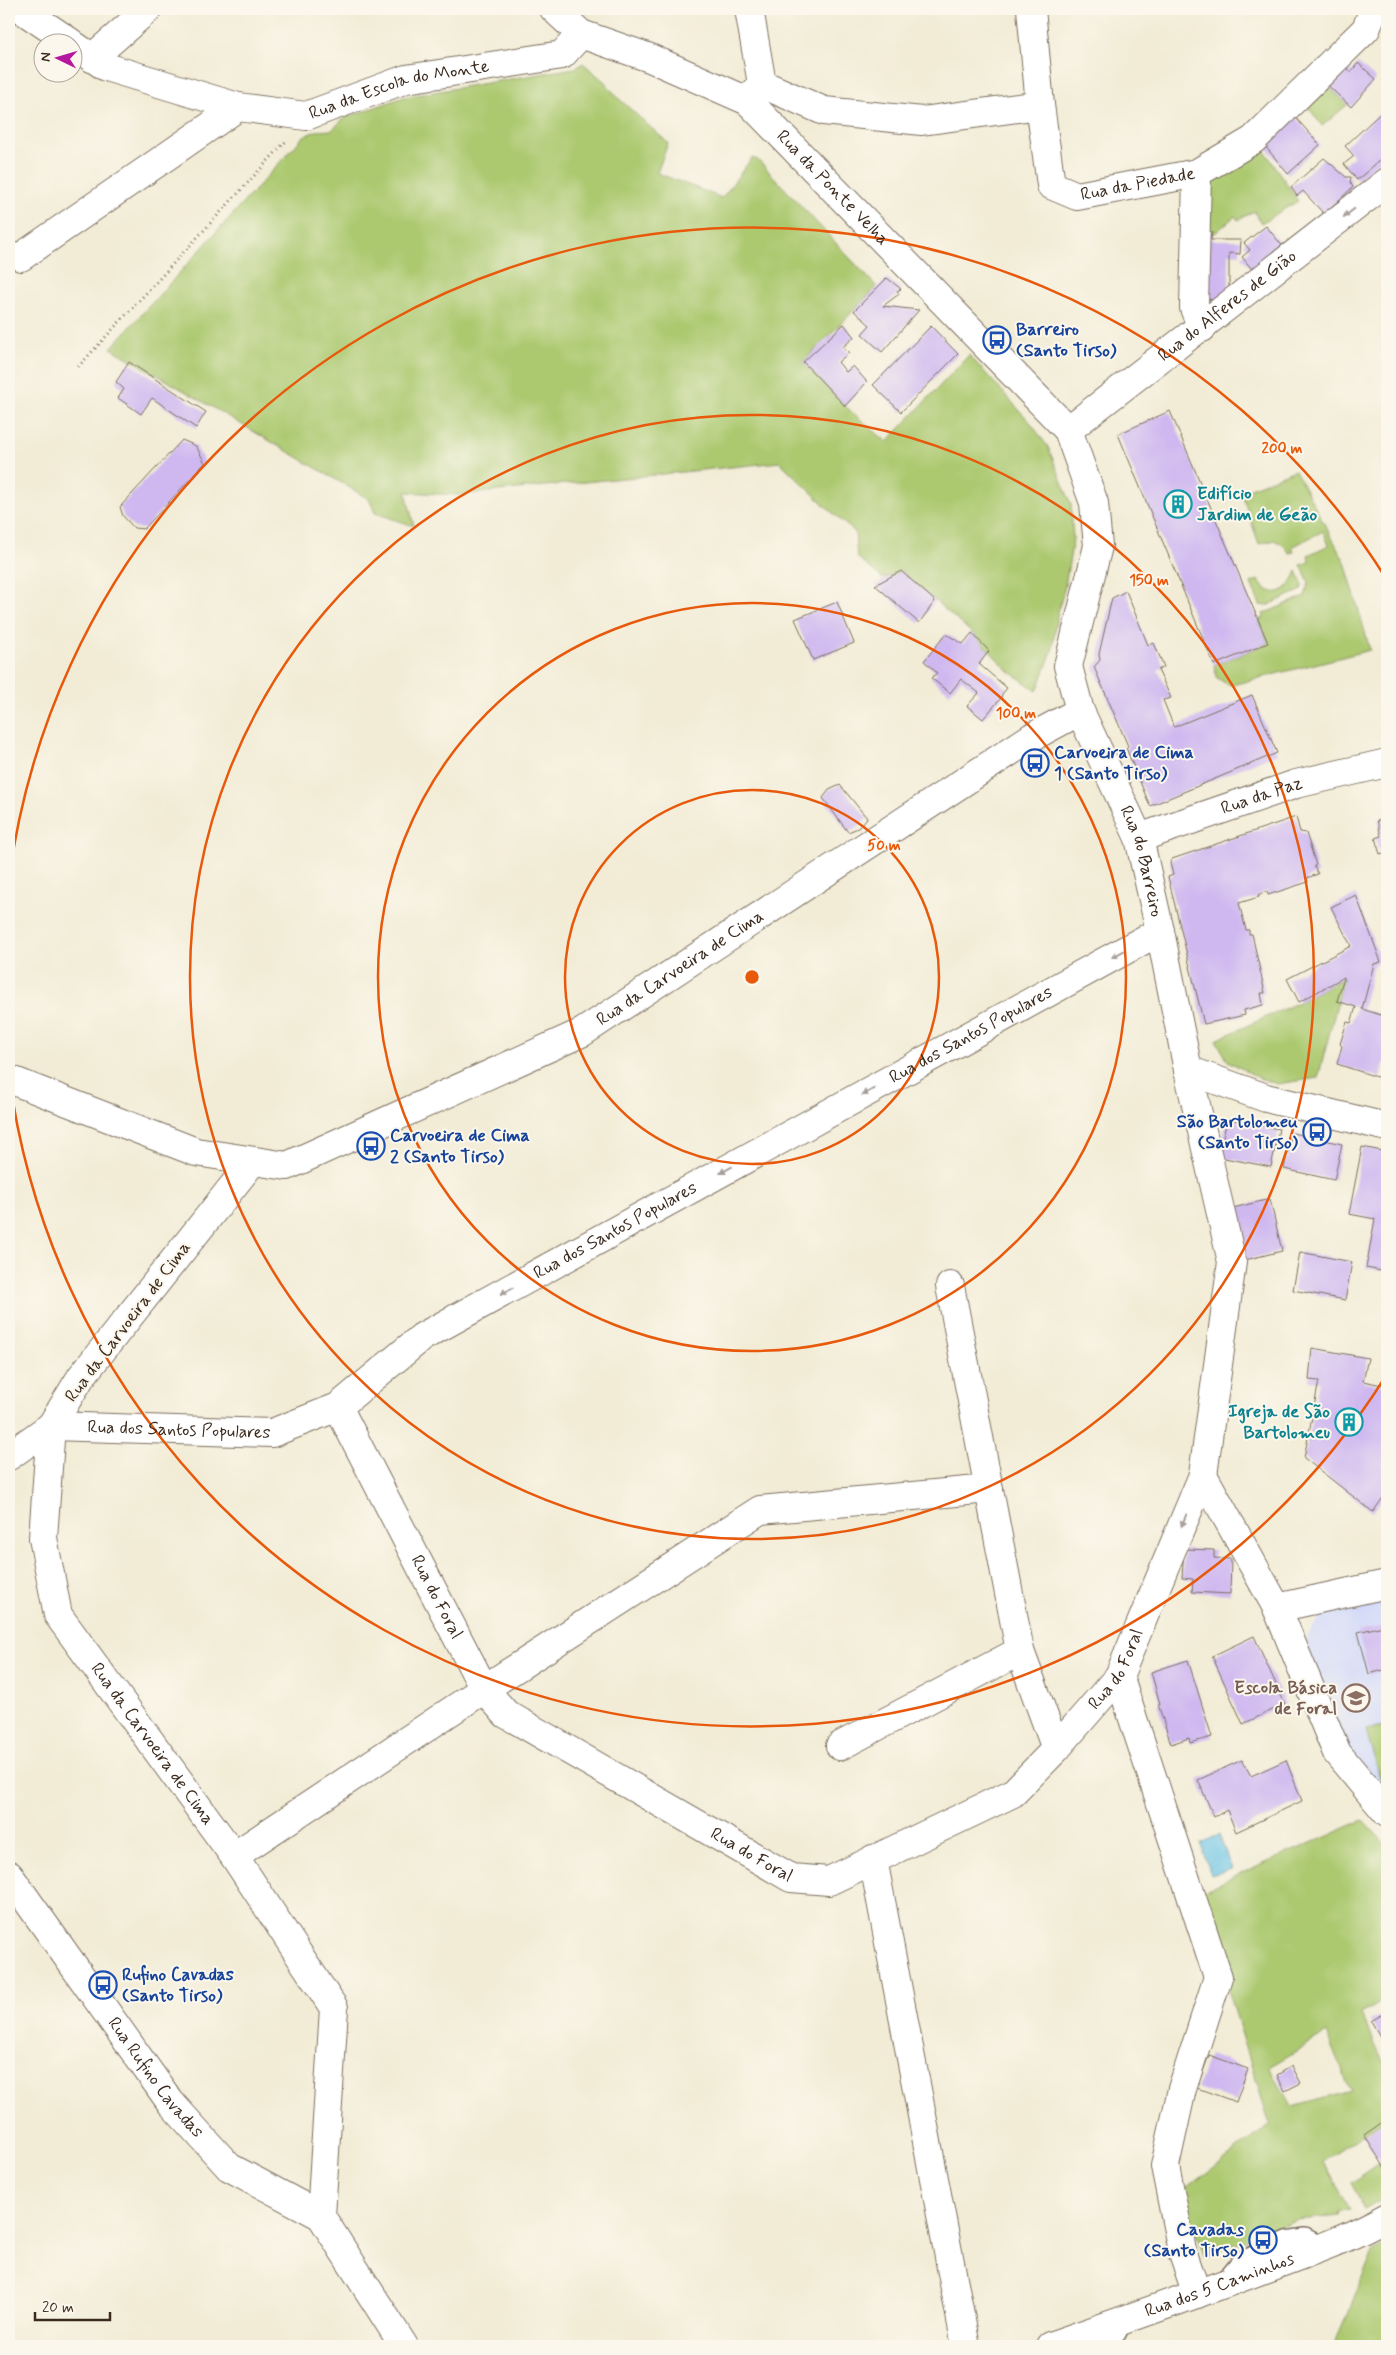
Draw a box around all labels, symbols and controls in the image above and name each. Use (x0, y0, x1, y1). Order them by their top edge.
north arrow (32, 32, 82, 82)
text: N (37, 52, 55, 62)
street label: Rua da Escola do Monte (306, 54, 491, 126)
street label: Rua da Ponte Velha (771, 125, 894, 251)
street label: Rua da Piedade (1078, 162, 1197, 207)
one-way arrow (1343, 207, 1356, 218)
street label: Rua do Alferes de Gião (1153, 245, 1302, 368)
place label: Barreiro (Santo Tirso) (1016, 318, 1117, 363)
bus stop icon: Barreiro (Santo Tirso) (982, 325, 1012, 355)
text: 200 m (1262, 439, 1303, 459)
place label: Edifício Jardim de Geão (1197, 482, 1317, 527)
building icon: Edifício Jardim de Geão (1163, 489, 1193, 519)
text: 150 m (1129, 571, 1169, 591)
text: 100 m (996, 704, 1036, 724)
place label: Carvoeira de Cima 1 (Santo Tirso) (1054, 741, 1194, 786)
bus stop icon: Carvoeira de Cima 1 (Santo Tirso) (1020, 748, 1050, 778)
street label: Rua da Paz (1218, 771, 1305, 821)
street label: Rua do Barreiro (1114, 802, 1168, 919)
text: 50 m (867, 836, 901, 856)
street label: Rua da Carvoeira de Cima (592, 904, 769, 1032)
one-way arrow (1110, 950, 1125, 958)
centre of rings (743, 968, 761, 986)
street label: Rua dos Santos Populares (885, 980, 1057, 1090)
one-way arrow (861, 1087, 875, 1096)
place label: São Bartolomeu (Santo Tirso) (1177, 1110, 1299, 1155)
bus stop icon: São Bartolomeu (Santo Tirso) (1302, 1117, 1332, 1147)
place label: Carvoeira de Cima 2 (Santo Tirso) (390, 1124, 530, 1169)
bus stop icon: Carvoeira de Cima 2 (Santo Tirso) (356, 1131, 386, 1161)
one-way arrow (718, 1166, 733, 1174)
street label: Rua dos Santos Populares (529, 1176, 701, 1285)
street label: Rua da Carvoeira de Cima (60, 1237, 196, 1407)
one-way arrow (500, 1286, 513, 1295)
place label: Igreja de São Bartolomeu (1228, 1400, 1330, 1445)
building icon: Igreja de São Bartolomeu (1334, 1407, 1364, 1437)
street label: Rua dos Santos Populares (87, 1415, 271, 1445)
one-way arrow (1179, 1513, 1187, 1527)
street label: Rua do Foral (405, 1551, 468, 1643)
street label: Rua do Foral (1083, 1625, 1149, 1715)
street label: Rua da Carvoeira de Cima (85, 1658, 220, 1830)
place label: Escola Básica de Foral (1234, 1676, 1337, 1721)
school or university icon: Escola Básica de Foral (1341, 1683, 1371, 1713)
street label: Rua do Foral (706, 1822, 797, 1888)
place label: Rufino Cavadas (Santo Tirso) (122, 1963, 234, 2008)
bus stop icon: Rufino Cavadas (Santo Tirso) (88, 1970, 118, 2000)
street label: Rua Rufino Cavadas (102, 2012, 209, 2143)
place label: Cavadas (Santo Tirso) (1144, 2218, 1245, 2263)
bus stop icon: Cavadas (Santo Tirso) (1248, 2225, 1278, 2255)
street label: Rua dos 5 Caminhos (1141, 2247, 1298, 2324)
scale bar (35, 2290, 110, 2322)
text: 20 m (42, 2298, 74, 2318)

